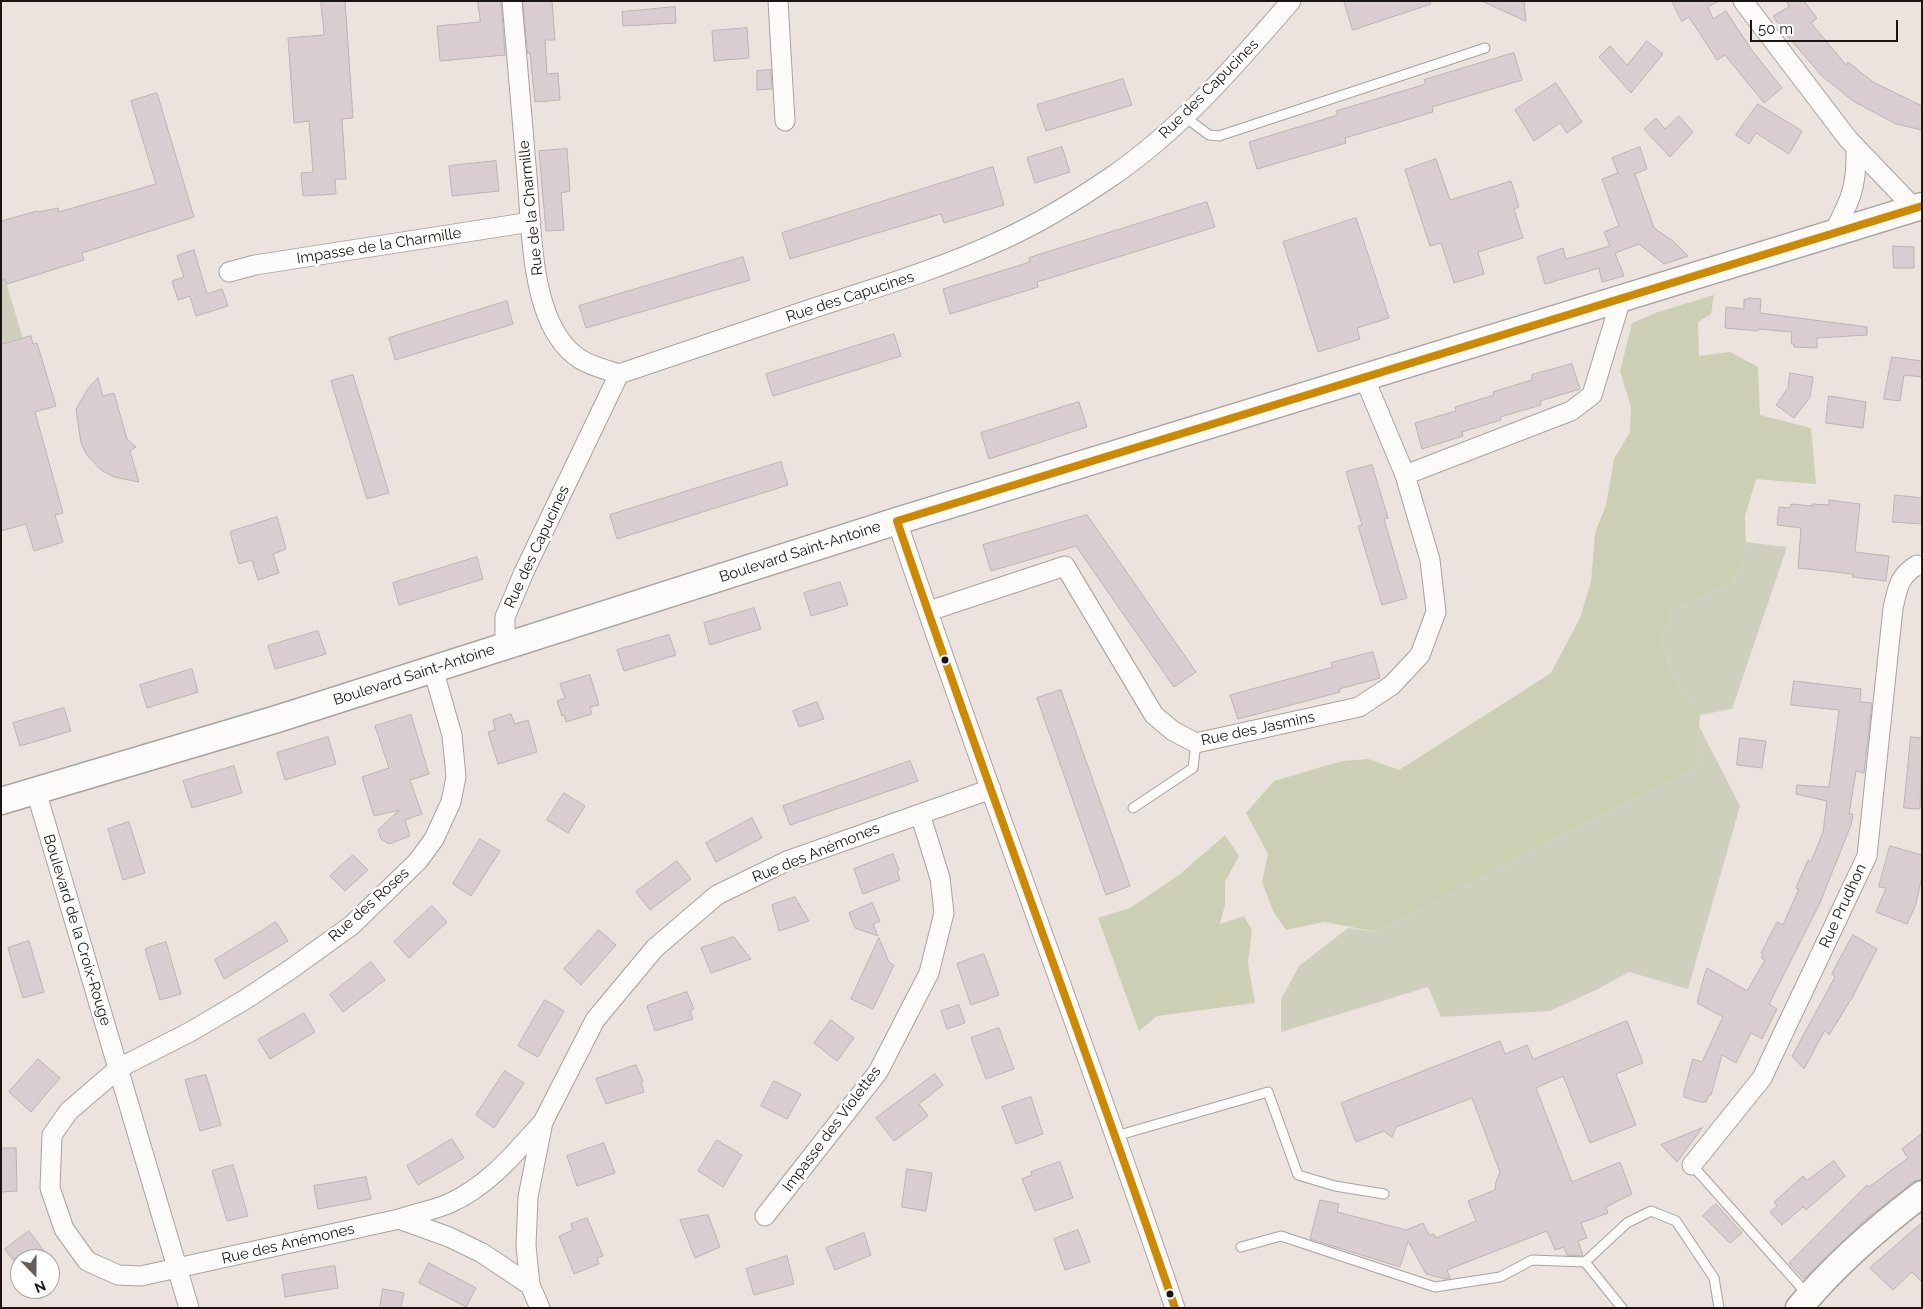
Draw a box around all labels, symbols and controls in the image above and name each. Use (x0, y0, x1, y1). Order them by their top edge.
scale bar (1753, 10, 1900, 42)
text: 50 m (1758, 20, 1793, 38)
street label: Rue des Capucines (1155, 35, 1263, 143)
street label: Rue de la Charmille (515, 140, 547, 276)
street label: Impasse de la Charmille (295, 224, 463, 268)
street label: Rue des Capucines (784, 268, 916, 326)
street label: Rue des Capucines (501, 483, 573, 611)
street label: Boulevard Saint-Antoine (717, 517, 883, 587)
street label: Boulevard Saint-Antoine (331, 640, 497, 710)
unlabelled marker (940, 655, 950, 665)
street label: Rue des Jasmins (1199, 708, 1317, 750)
street label: Rue des Anémones (750, 819, 882, 887)
street label: Boulevard de la Croix-Rouge (39, 832, 115, 1028)
street label: Rue Prudhon (1816, 861, 1870, 951)
street label: Rue des Roses (325, 864, 413, 946)
street label: Impasse des Violettes (779, 1063, 885, 1195)
street label: Rue des Anémones (220, 1220, 356, 1268)
north arrow (10, 1249, 60, 1299)
text: N (32, 1278, 48, 1296)
unlabelled marker (1165, 1289, 1175, 1299)

